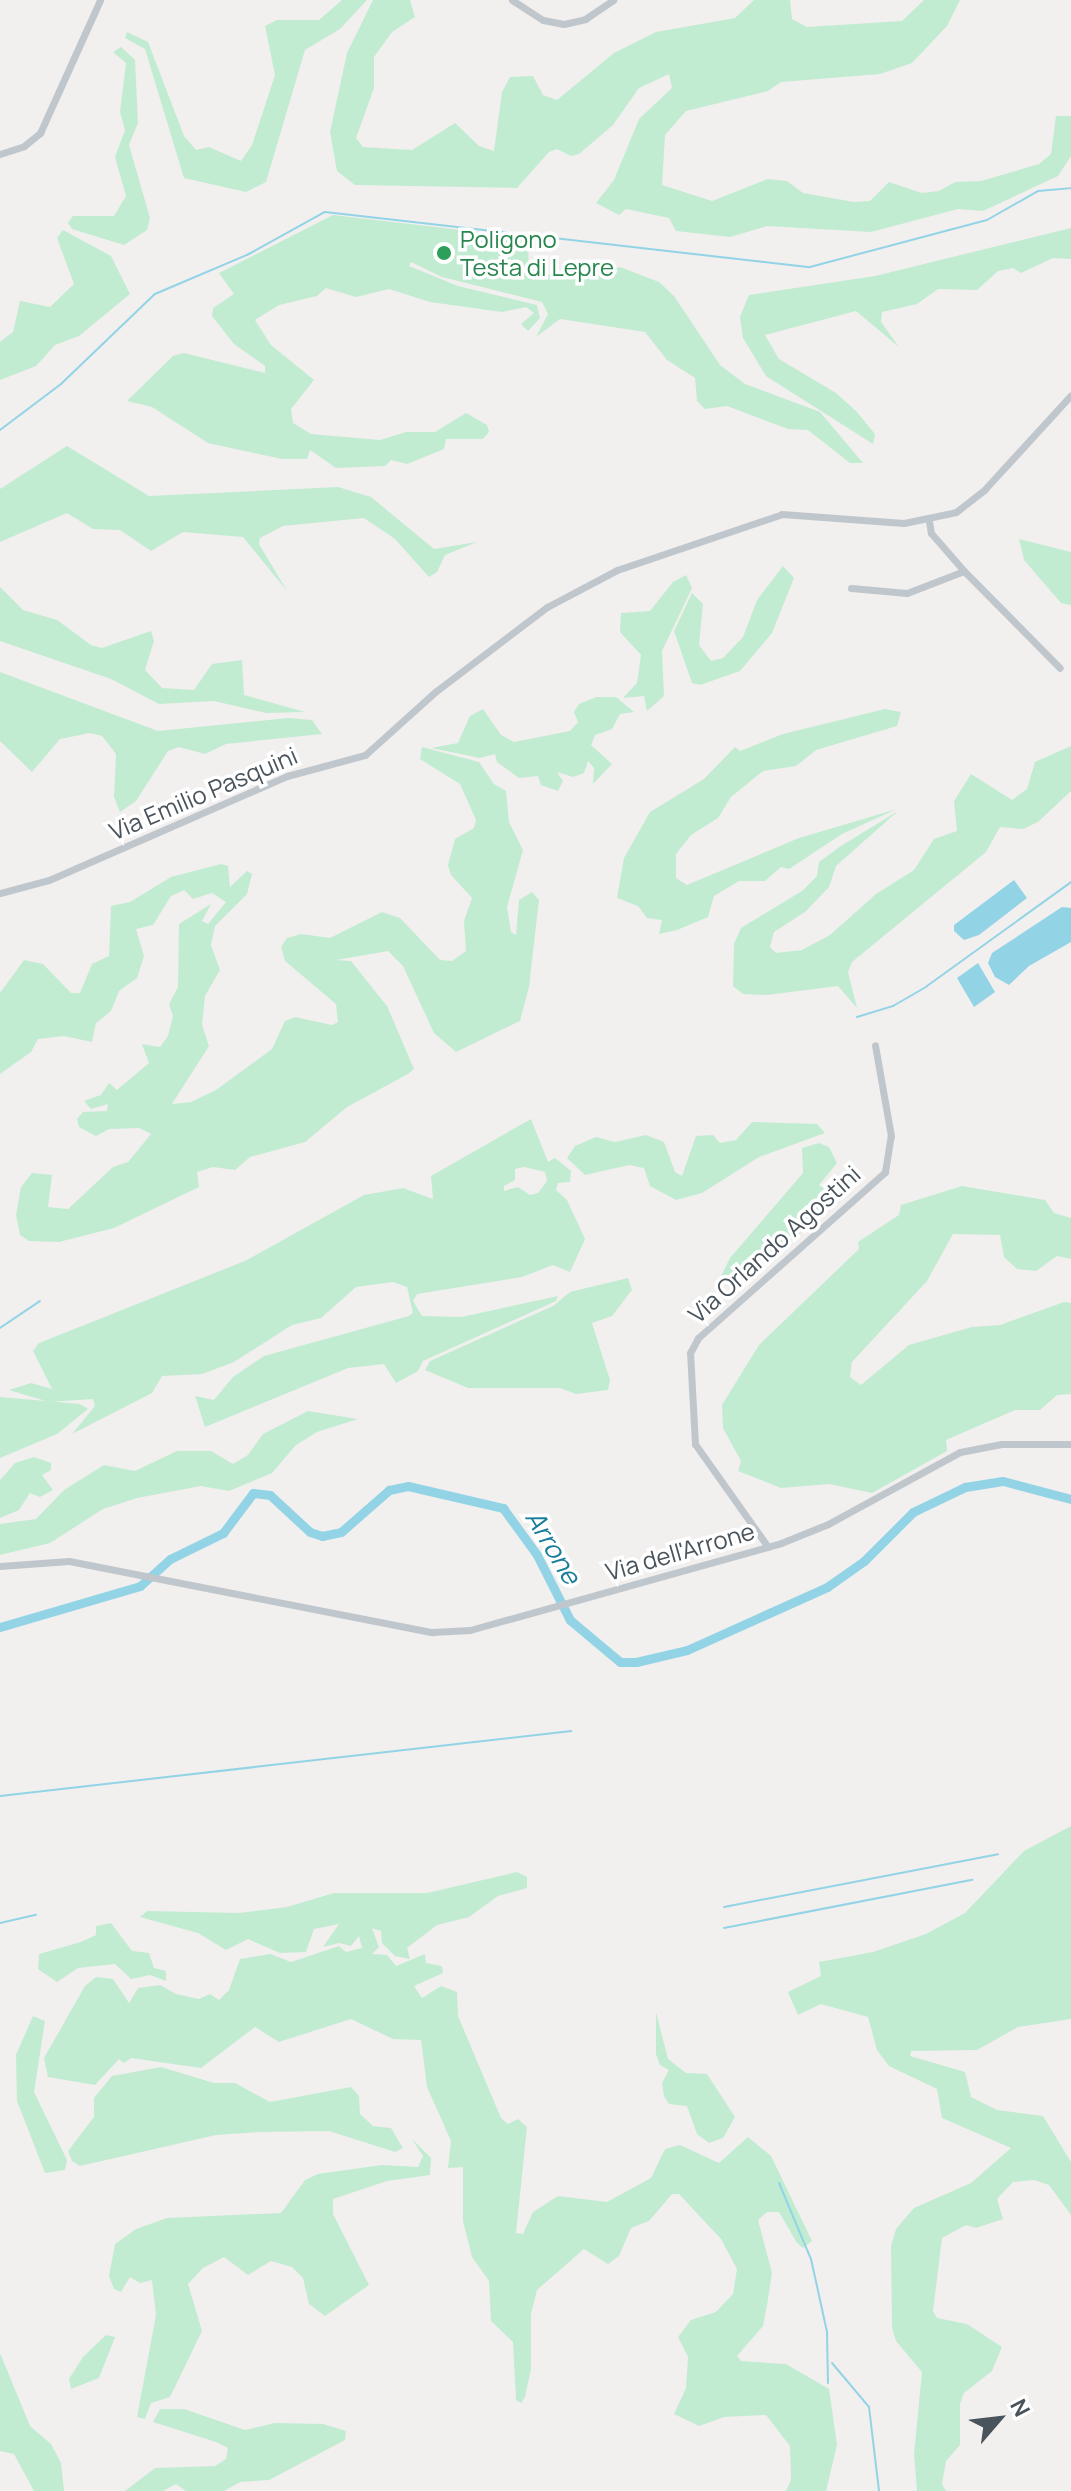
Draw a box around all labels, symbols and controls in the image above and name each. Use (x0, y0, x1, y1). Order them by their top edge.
place label: Poligono Testa di Lepre (460, 225, 614, 281)
marker: Poligono Testa di Lepre (435, 244, 453, 262)
street label: Via Emilio Pasquini (105, 740, 301, 846)
street label: Via Orlando Agostini (682, 1159, 866, 1329)
water label: Arrone (519, 1504, 587, 1590)
street label: Via dell'Arrone (602, 1516, 758, 1586)
north arrow (959, 2379, 1039, 2459)
text: N (1003, 2394, 1037, 2422)

